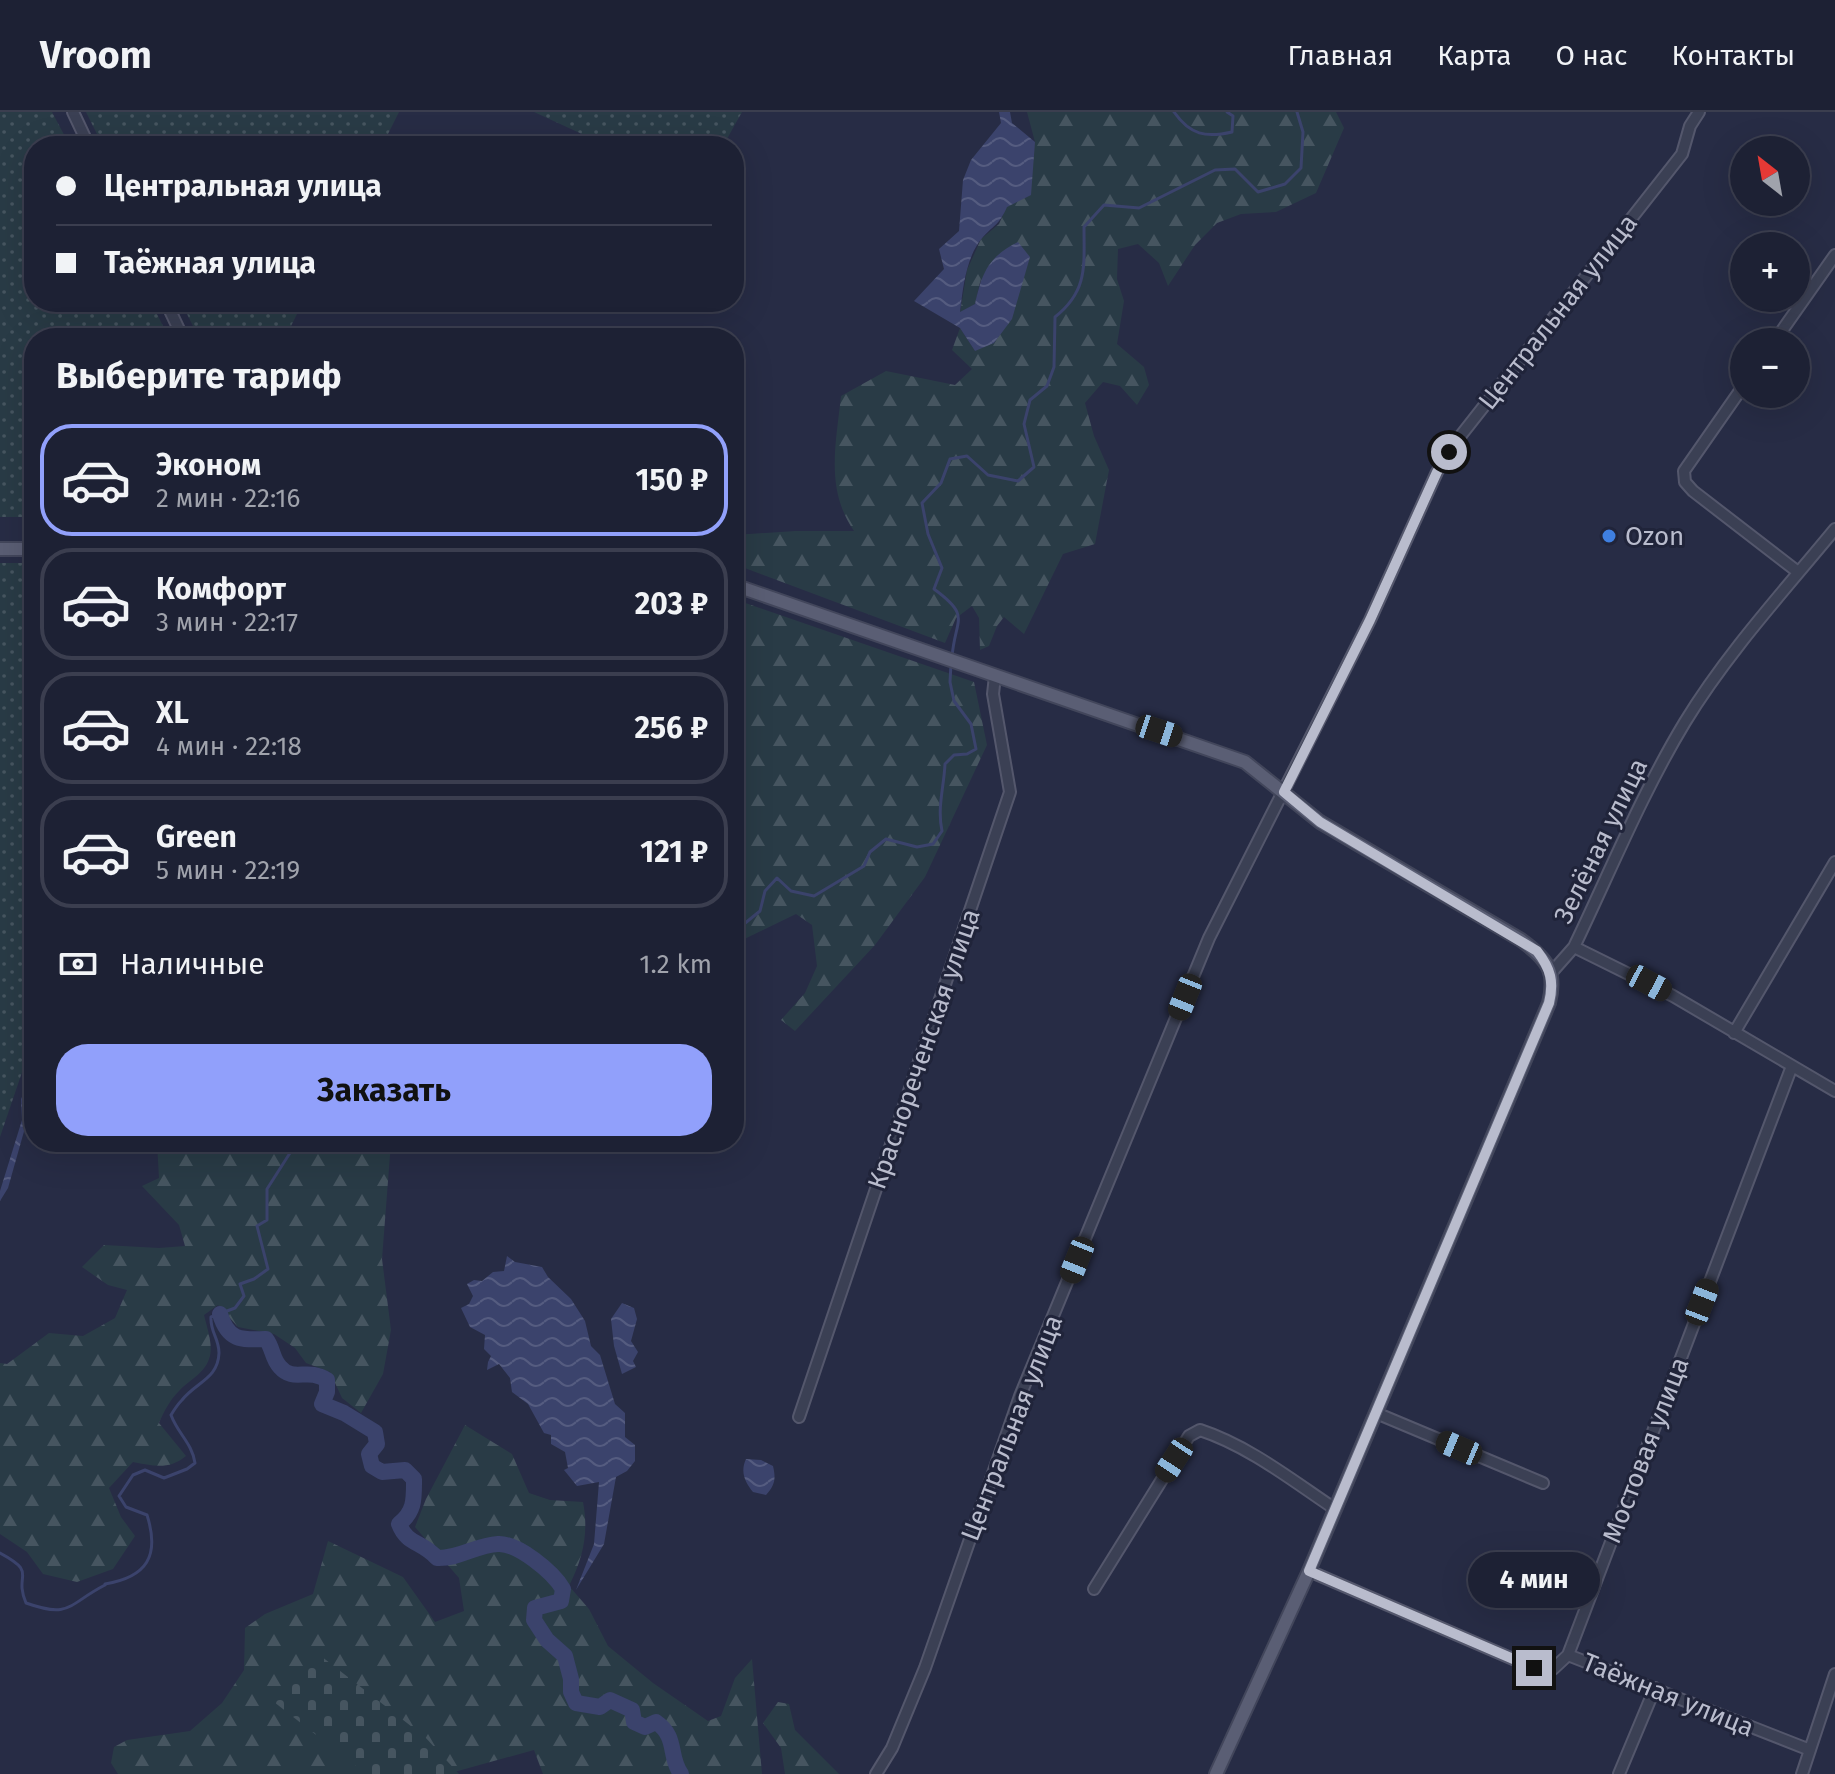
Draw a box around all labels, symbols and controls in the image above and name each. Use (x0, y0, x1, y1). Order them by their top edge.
text: Vroom (40, 32, 152, 78)
text: Главная (1287, 39, 1393, 72)
text: Карта (1437, 39, 1511, 72)
text: О нас (1555, 39, 1627, 72)
text: Контакты (1671, 39, 1795, 72)
north arrow (1730, 136, 1810, 216)
map controls (1730, 136, 1810, 408)
text: Центральная улица (104, 168, 382, 204)
street label: Центральная улица (1472, 208, 1644, 416)
button: + (1730, 232, 1810, 312)
text: Таёжная улица (104, 245, 316, 281)
button: − (1730, 328, 1810, 408)
text: Выберите тариф (56, 354, 342, 398)
route start (1431, 434, 1467, 470)
icon: car (60, 444, 132, 516)
text: Эконом (156, 447, 261, 483)
text: 150 ₽ (635, 462, 708, 498)
text: 2 мин · 22:16 (156, 483, 300, 514)
place label: Ozon (1625, 521, 1684, 552)
marker: Ozon (1600, 527, 1618, 545)
icon: car (60, 568, 132, 640)
text: Комфорт (156, 571, 286, 607)
text: 203 ₽ (635, 586, 708, 622)
text: 3 мин · 22:17 (156, 607, 298, 638)
icon: car (60, 692, 132, 764)
text: XL (156, 695, 189, 731)
text: 256 ₽ (635, 710, 708, 746)
car (1132, 712, 1186, 750)
text: 4 мин · 22:18 (156, 731, 302, 762)
street label: Зелёная улица (1548, 753, 1654, 929)
icon: car (60, 816, 132, 888)
text: Green (156, 819, 237, 855)
text: 121 ₽ (640, 834, 708, 870)
text: 5 мин · 22:19 (156, 855, 300, 886)
street label: Краснореченская улица (861, 905, 987, 1193)
icon: cash (56, 942, 100, 986)
text: Наличные (120, 946, 265, 982)
text: 1.2 km (639, 949, 712, 980)
car (1622, 961, 1676, 1005)
car (1165, 970, 1205, 1024)
button: Заказать (56, 1044, 712, 1136)
car (1057, 1233, 1097, 1287)
car (1682, 1275, 1722, 1329)
street label: Центральная улица (955, 1311, 1069, 1545)
street label: Мостовая улица (1596, 1353, 1696, 1547)
car (1432, 1428, 1486, 1468)
car (1151, 1433, 1197, 1487)
callout: 4 мин (1468, 1552, 1600, 1608)
text: 4 мин (1500, 1564, 1568, 1595)
street label: Таёжная улица (1578, 1647, 1758, 1743)
route end (1516, 1650, 1552, 1686)

